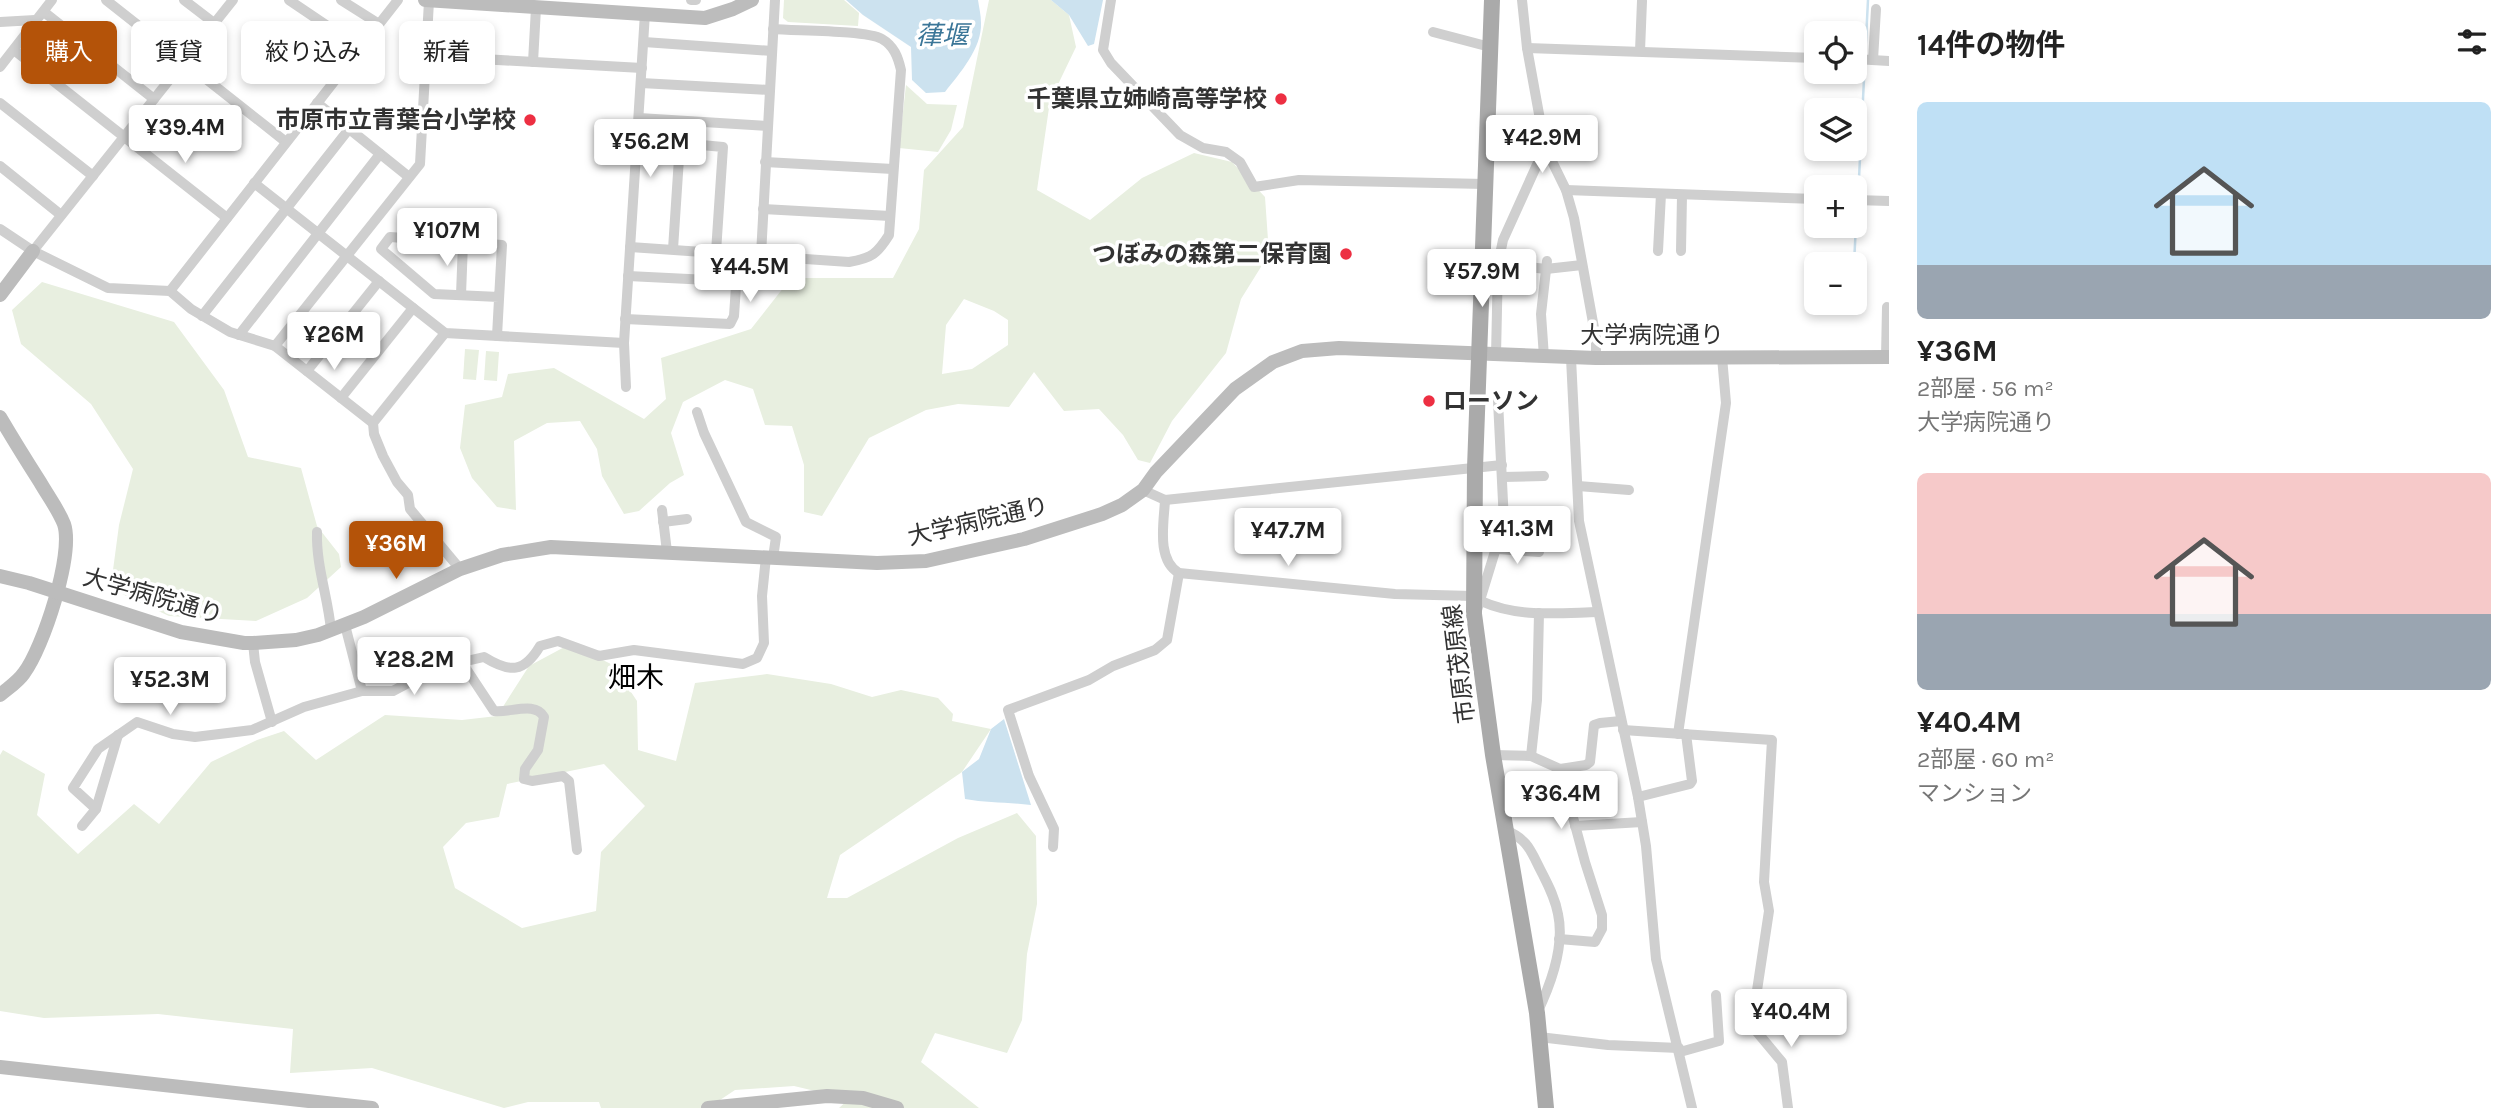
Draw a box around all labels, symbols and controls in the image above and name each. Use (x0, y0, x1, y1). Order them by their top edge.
water label: 葎堰 (916, 20, 972, 51)
chip: 購入 (21, 21, 117, 84)
chip: 賃貸 (131, 21, 227, 84)
chip: 絞り込み (241, 21, 385, 84)
chip: 新着 (399, 21, 495, 84)
map controls (1804, 21, 1867, 315)
button: locate (1804, 21, 1867, 84)
icon: filters (2453, 23, 2491, 61)
text: 14件の物件 (1917, 27, 2066, 63)
place label: 千葉県立姉崎高等学校 (1027, 85, 1267, 113)
marker: 千葉県立姉崎高等学校 (1273, 91, 1289, 107)
button: layers (1804, 98, 1867, 161)
pin: ¥39.4M (128, 106, 242, 165)
place label: 市原市立青葉台小学校 (276, 106, 516, 134)
marker: 市原市立青葉台小学校 (522, 112, 538, 128)
text: ¥39.4M (145, 114, 225, 141)
pin: ¥42.9M (1485, 116, 1599, 175)
pin: ¥56.2M (593, 120, 707, 179)
text: ¥42.9M (1502, 124, 1582, 151)
text: ¥56.2M (610, 128, 690, 155)
icon: home (2141, 148, 2267, 274)
button: + (1804, 175, 1867, 238)
pin: ¥107M (398, 208, 496, 268)
text: ¥107M (413, 217, 481, 244)
place label: つぼみの森第二保育園 (1092, 240, 1332, 268)
pin: ¥44.5M (693, 244, 807, 304)
marker: つぼみの森第二保育園 (1338, 246, 1354, 262)
pin: ¥57.9M (1425, 250, 1539, 309)
button: − (1804, 252, 1867, 315)
text: ¥44.5M (710, 253, 790, 280)
text: ¥57.9M (1443, 258, 1521, 285)
pin: ¥26M (293, 312, 375, 372)
text: ¥26M (303, 321, 365, 348)
street label: 大学病院通り (1580, 321, 1724, 349)
text: ¥36M (1917, 333, 1998, 369)
text: 2部屋 · 56 m² (1917, 375, 2054, 402)
place label: ローソン (1443, 387, 1539, 415)
marker: ローソン (1421, 393, 1437, 409)
text: 大学病院通り (1917, 409, 2055, 436)
street label: 大学病院通り (905, 491, 1051, 551)
pin: ¥41.3M (1460, 506, 1574, 566)
pin: ¥47.7M (1231, 508, 1345, 568)
text: ¥41.3M (1480, 515, 1554, 542)
text: ¥47.7M (1250, 517, 1326, 544)
icon: home (2141, 519, 2267, 645)
pin: ¥36M (355, 522, 437, 581)
text: ¥36M (365, 530, 427, 557)
street label: 大学病院通り (80, 563, 226, 629)
street label: 市原茂原線 (1438, 603, 1480, 725)
pin: ¥28.2M (357, 638, 471, 697)
text: ¥28.2M (373, 646, 455, 673)
pin: ¥52.3M (113, 658, 227, 717)
district label: 畑木 (608, 661, 664, 694)
text: ¥52.3M (130, 666, 210, 693)
text: ¥40.4M (1917, 704, 2022, 740)
text: 2部屋 · 60 m² (1917, 746, 2054, 773)
pin: ¥36.4M (1504, 772, 1618, 831)
text: ¥36.4M (1521, 780, 1601, 807)
text: マンション (1917, 780, 2032, 807)
pin: ¥40.4M (1734, 990, 1848, 1049)
text: ¥40.4M (1751, 998, 1831, 1025)

